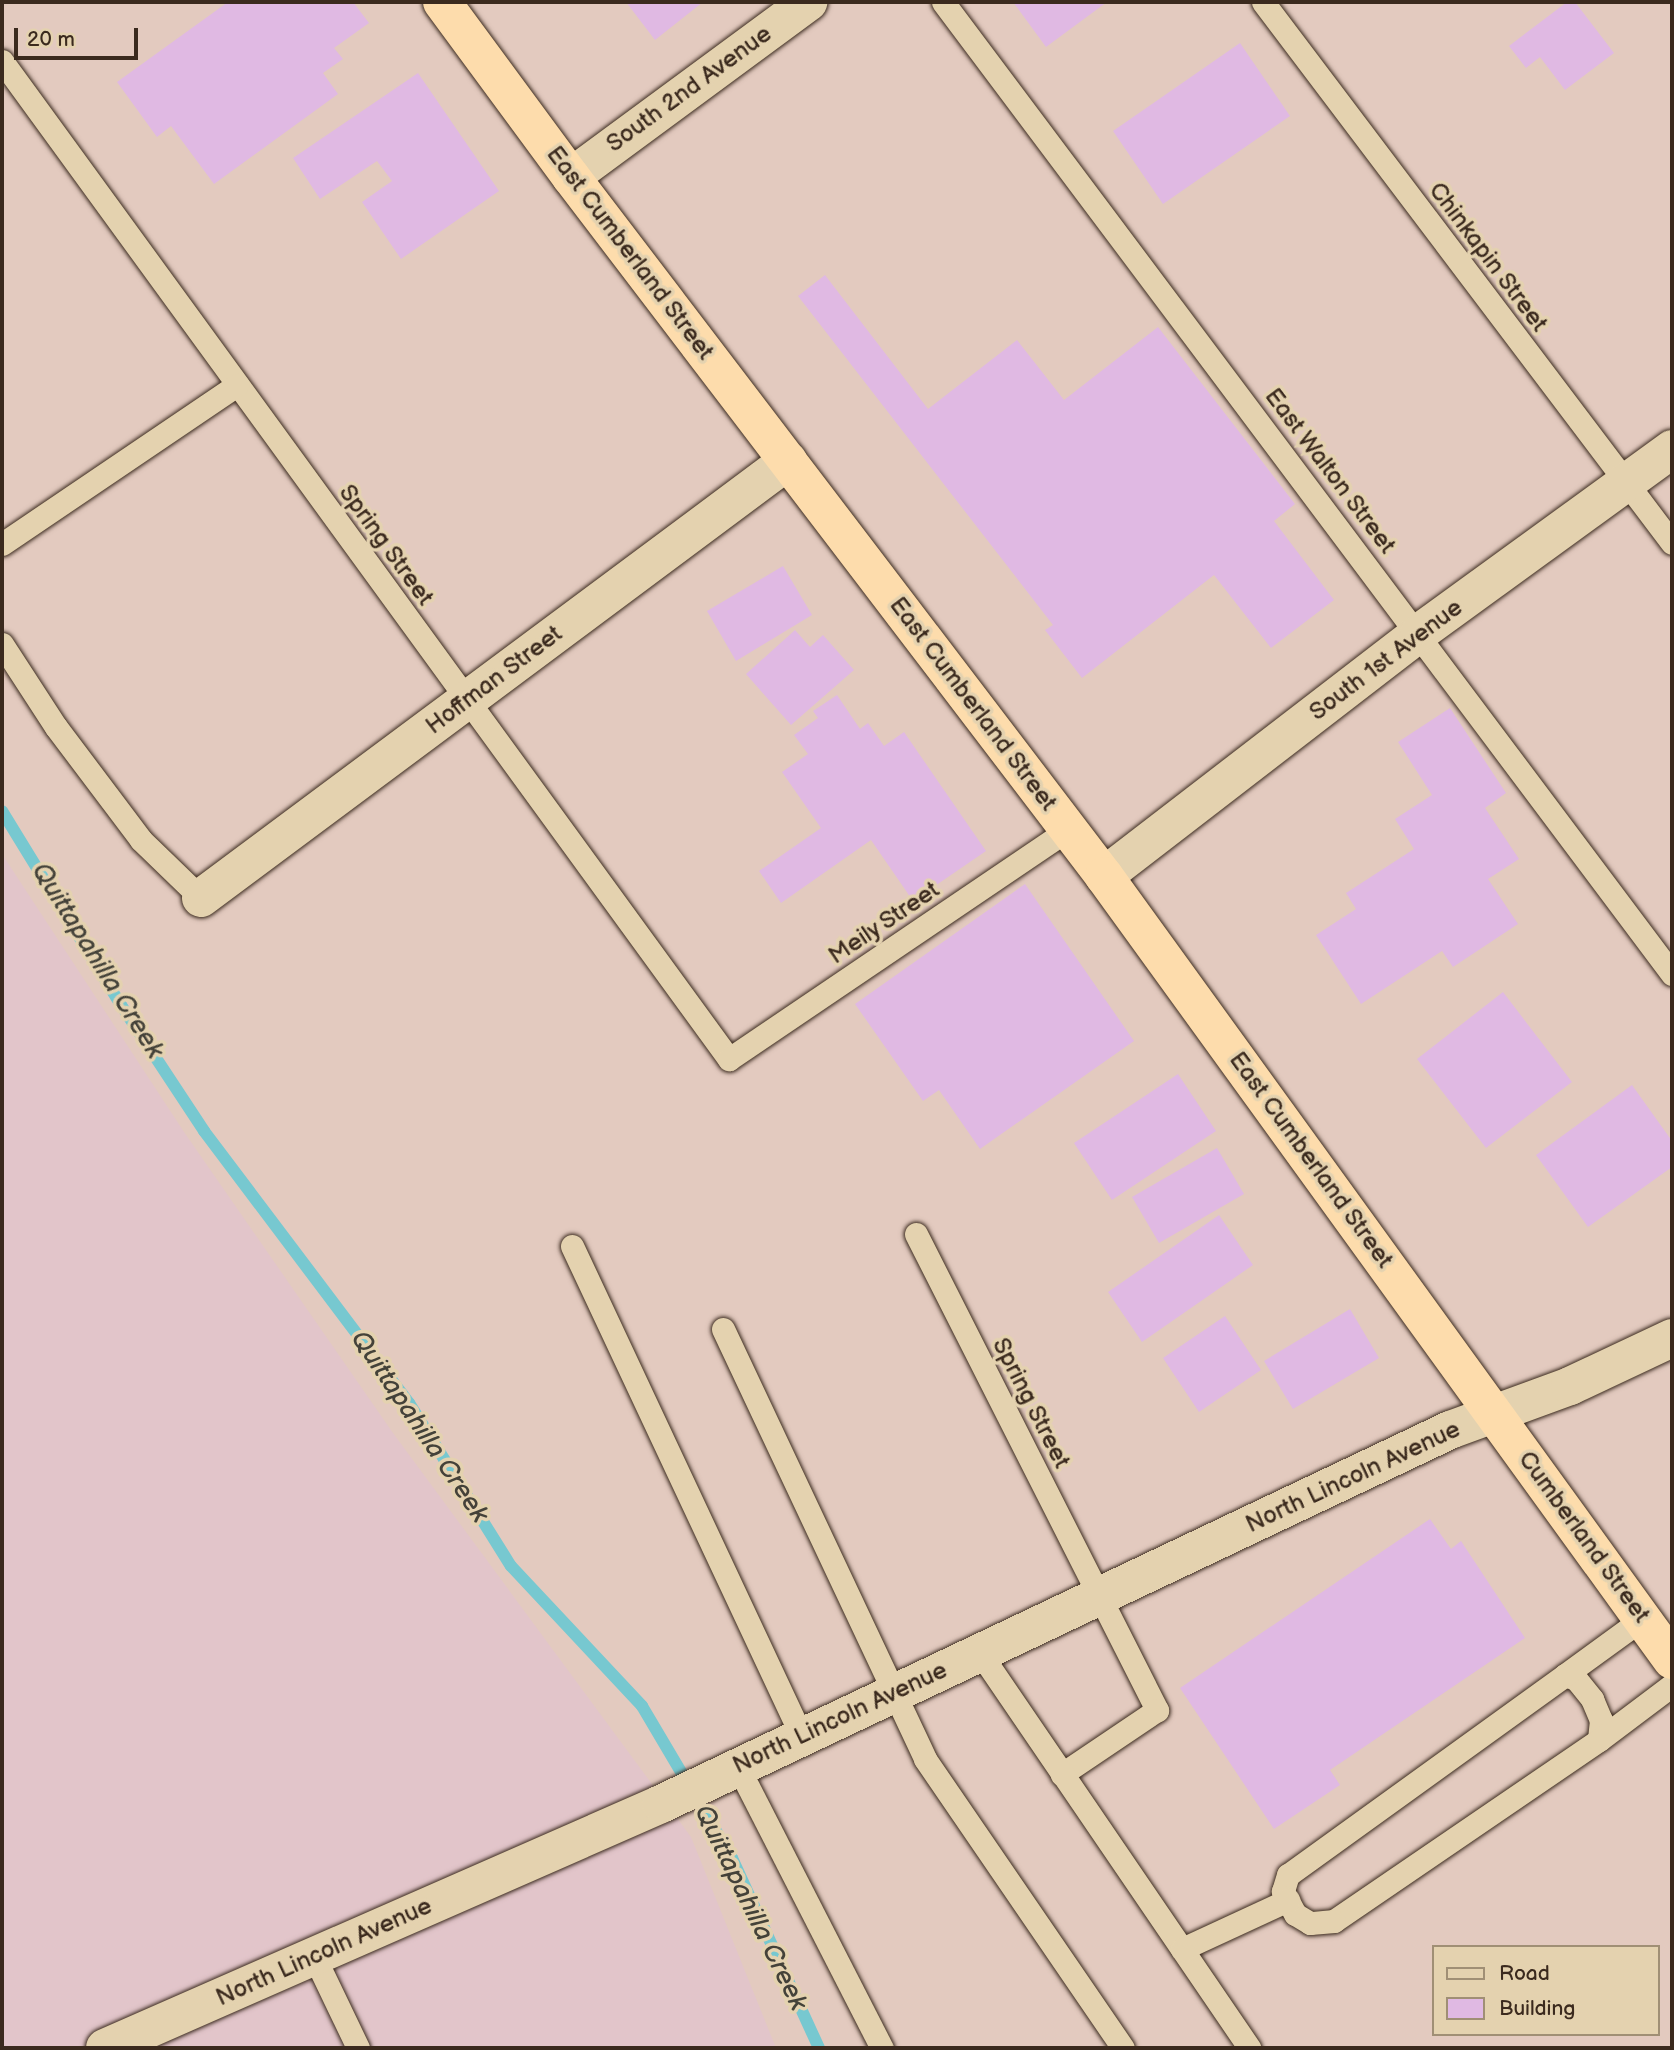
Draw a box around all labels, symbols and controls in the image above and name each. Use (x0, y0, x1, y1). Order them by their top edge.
scale bar (18, 14, 142, 58)
street label: South 2nd Avenue (601, 19, 777, 159)
text: 20 m (27, 27, 75, 52)
street label: East Cumberland Street (540, 140, 720, 366)
street label: Chinkapin Street (1422, 177, 1554, 337)
street label: East Walton Street (1258, 382, 1402, 560)
street label: Spring Street (332, 479, 440, 611)
street label: East Cumberland Street (883, 591, 1063, 817)
street label: South 1st Avenue (1304, 593, 1468, 727)
street label: Hoffman Street (420, 619, 568, 741)
water label: Quittapahilla Creek (24, 857, 170, 1065)
street label: Meily Street (822, 875, 946, 971)
street label: East Cumberland Street (1223, 1046, 1399, 1274)
water label: Quittapahilla Creek (343, 1325, 495, 1529)
street label: Spring Street (986, 1333, 1076, 1473)
street label: North Lincoln Avenue (1241, 1415, 1465, 1539)
street label: Cumberland Street (1512, 1445, 1656, 1629)
street label: North Lincoln Avenue (728, 1656, 952, 1780)
water label: Quittapahilla Creek (687, 1800, 813, 2016)
street label: North Lincoln Avenue (212, 1891, 436, 2013)
legend (1432, 1945, 1660, 2036)
text: Road (1499, 1961, 1550, 1986)
text: Building (1499, 1996, 1575, 2021)

